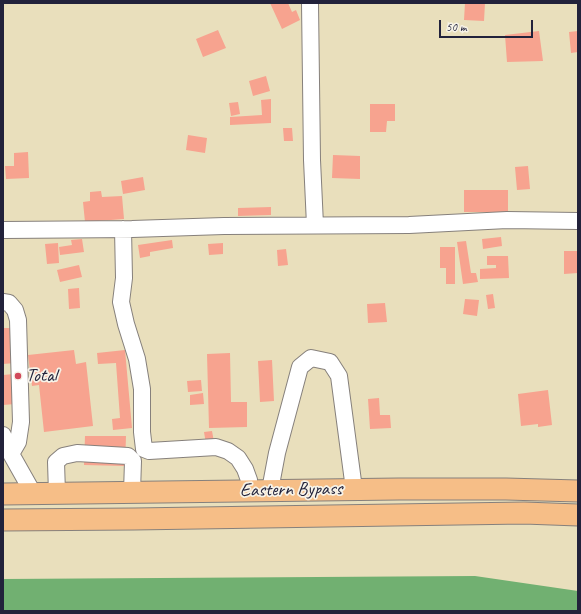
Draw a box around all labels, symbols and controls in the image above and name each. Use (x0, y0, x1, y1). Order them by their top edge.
scale bar (441, 12, 535, 38)
text: 50 m (446, 19, 466, 35)
place label: Total (26, 365, 57, 387)
marker: Total (13, 371, 23, 381)
street label: Eastern Bypass (240, 478, 342, 502)

